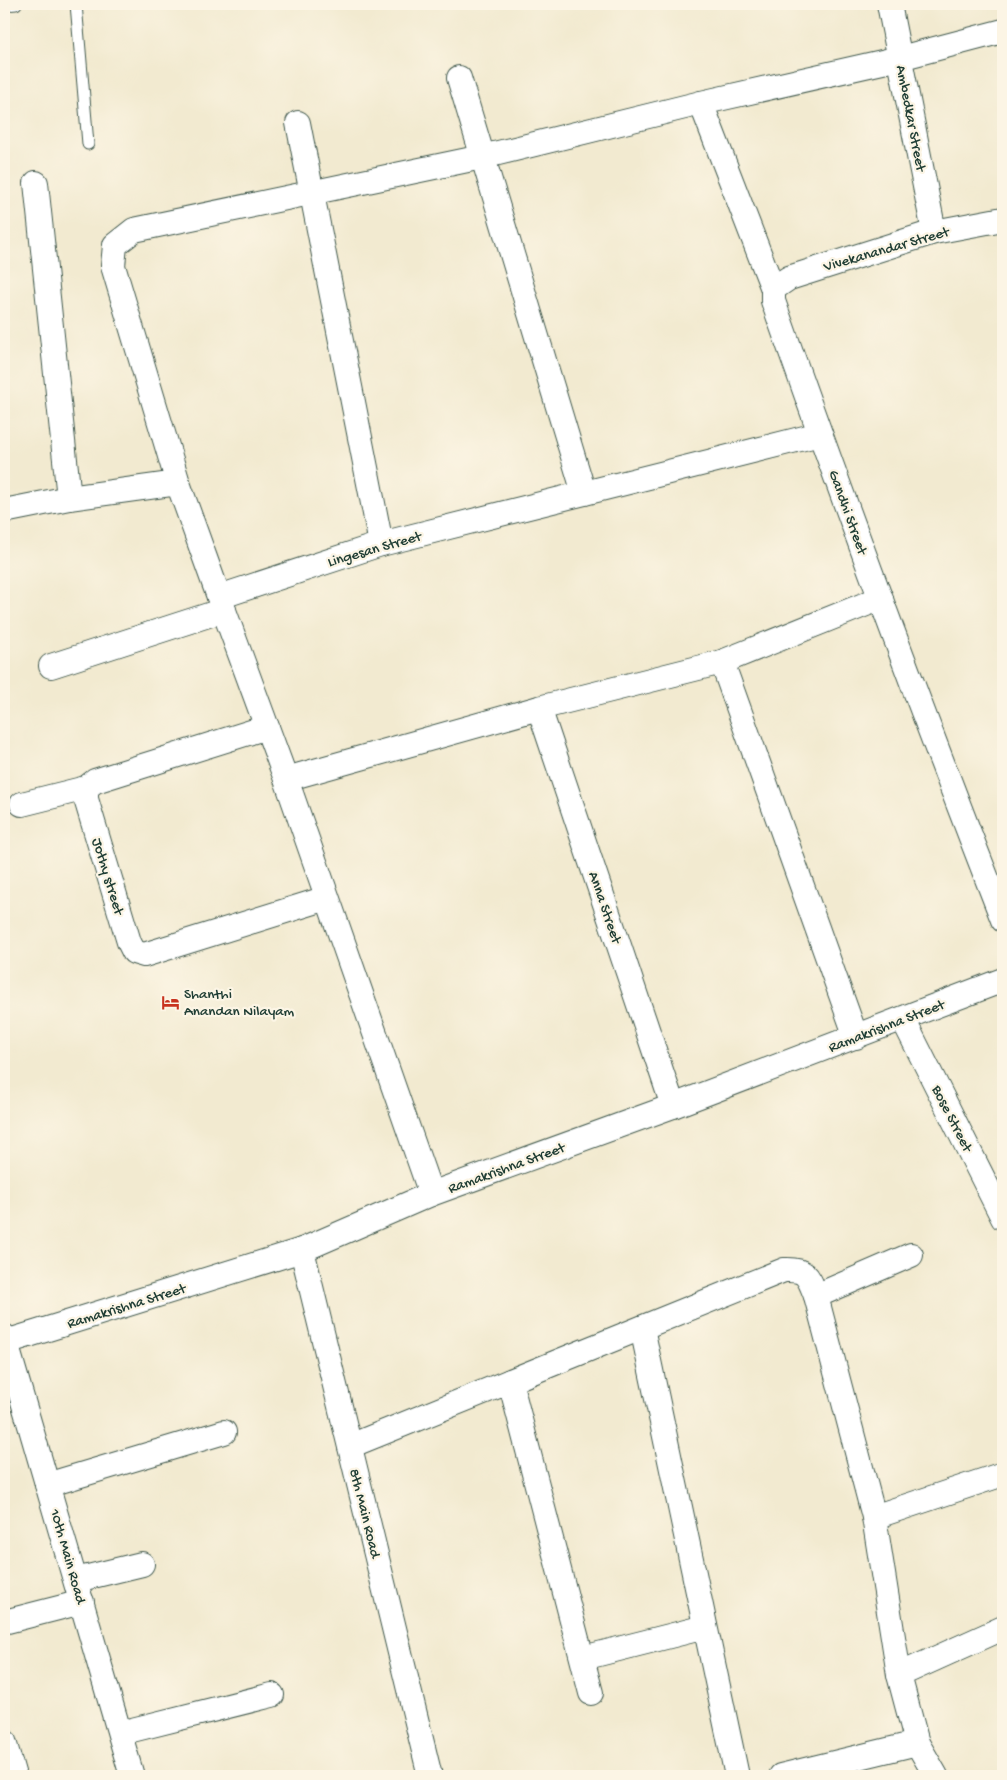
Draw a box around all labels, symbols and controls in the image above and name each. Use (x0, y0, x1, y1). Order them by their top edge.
street label: Ambedkar Street (891, 64, 930, 175)
street label: Vivekanandar Street (821, 223, 953, 277)
street label: Gandhi Street (824, 468, 871, 559)
street label: Lingesan Street (326, 527, 425, 572)
street label: Jothy street (87, 836, 128, 919)
street label: Anna Street (583, 869, 625, 948)
place label: Shanthi Anandan Nilayam (184, 986, 295, 1021)
hotel icon: Shanthi Anandan Nilayam (160, 992, 180, 1012)
street label: Ramakrishna Street (826, 996, 949, 1057)
street label: Bose Street (926, 1082, 976, 1157)
street label: Ramakrishna Street (446, 1139, 569, 1198)
street label: Ramakrishna Street (65, 1280, 190, 1334)
street label: 8th Main Road (344, 1467, 384, 1561)
street label: 10th Main Road (45, 1506, 90, 1607)

